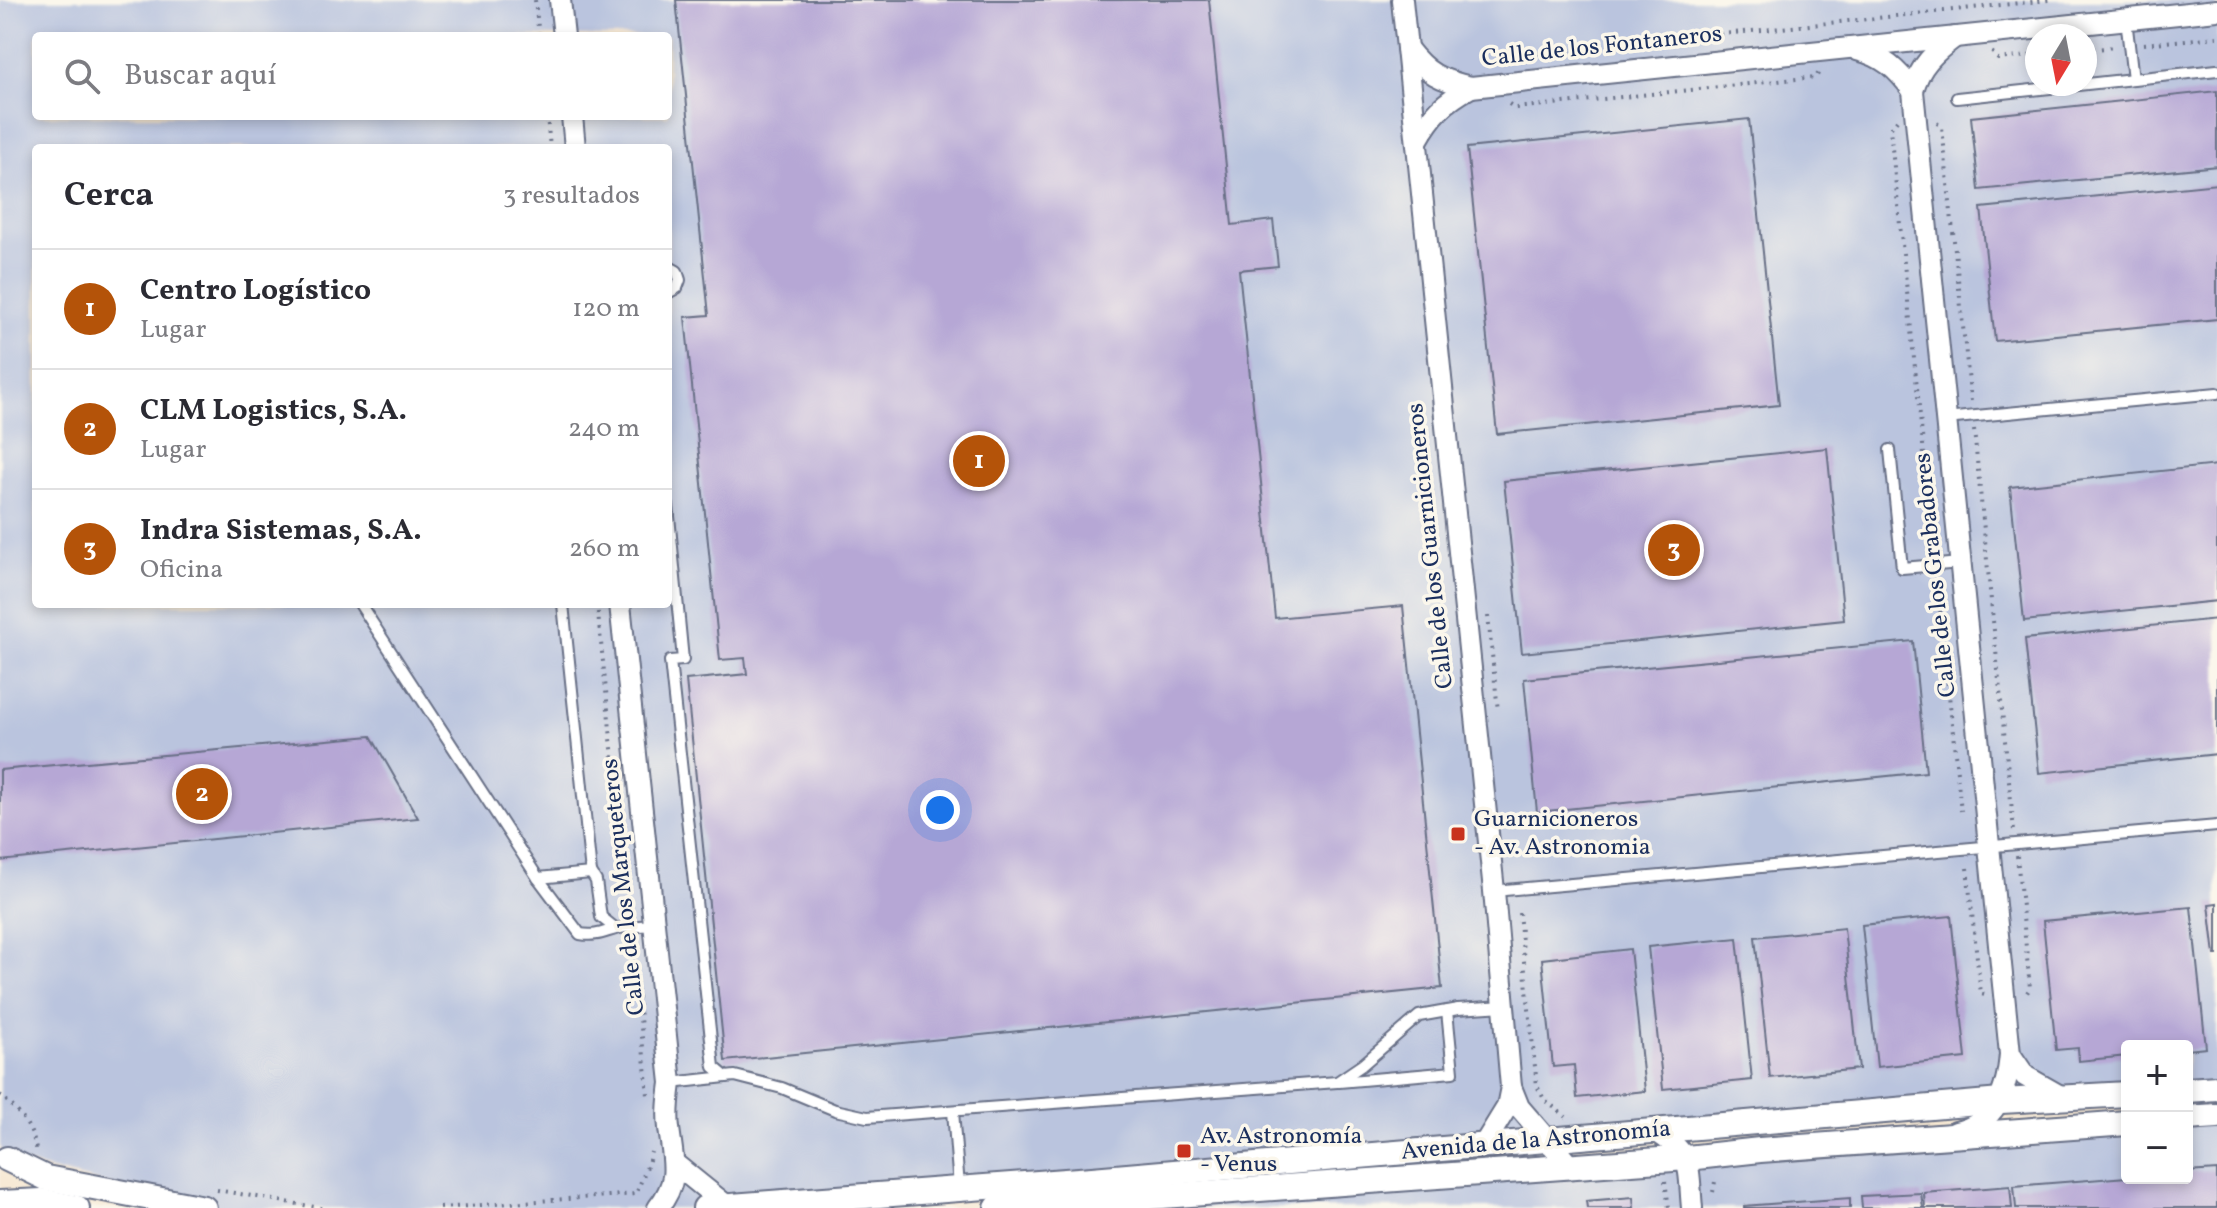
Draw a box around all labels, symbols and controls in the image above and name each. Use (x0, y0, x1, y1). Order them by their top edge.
street label: Calle de los Fontaneros (1480, 17, 1724, 77)
north arrow (2025, 24, 2097, 96)
search box (32, 32, 672, 120)
icon: search (60, 54, 104, 98)
text: Buscar aquí (124, 55, 277, 97)
text: Cerca (64, 173, 154, 220)
text: 3 resultados (503, 178, 640, 214)
text: Centro Logístico (140, 270, 371, 312)
text: 1 (85, 291, 95, 327)
text: 120 m (572, 291, 640, 327)
text: Lugar (140, 312, 206, 348)
text: CLM Logistics, S.A. (140, 390, 407, 432)
street label: Calle de los Guarnicioneros (1399, 401, 1463, 691)
text: 2 (83, 411, 97, 447)
text: 240 m (568, 411, 640, 447)
pin: 1 (953, 431, 1005, 491)
text: Lugar (140, 432, 206, 468)
street label: Calle de los Grabadores (1906, 451, 1966, 699)
text: Indra Sistemas, S.A. (140, 510, 422, 552)
pin: 3 (1648, 520, 1700, 580)
text: 3 (83, 531, 97, 567)
text: 260 m (569, 531, 640, 567)
text: Oficina (140, 552, 223, 588)
street label: Calle de los Marqueteros (594, 757, 654, 1017)
pin: 2 (176, 764, 228, 824)
your location (920, 790, 960, 830)
place label: Guarnicioneros - Av. Astronomia (1474, 803, 1651, 865)
marker: Guarnicioneros - Av. Astronomia (1449, 825, 1467, 843)
map controls (2121, 1040, 2193, 1184)
button: + (2121, 1040, 2193, 1112)
street label: Avenida de la Astronomía (1400, 1112, 1672, 1170)
button: − (2121, 1112, 2193, 1184)
place label: Av. Astronomía - Venus (1200, 1120, 1362, 1182)
marker: Av. Astronomía - Venus (1175, 1142, 1193, 1160)

